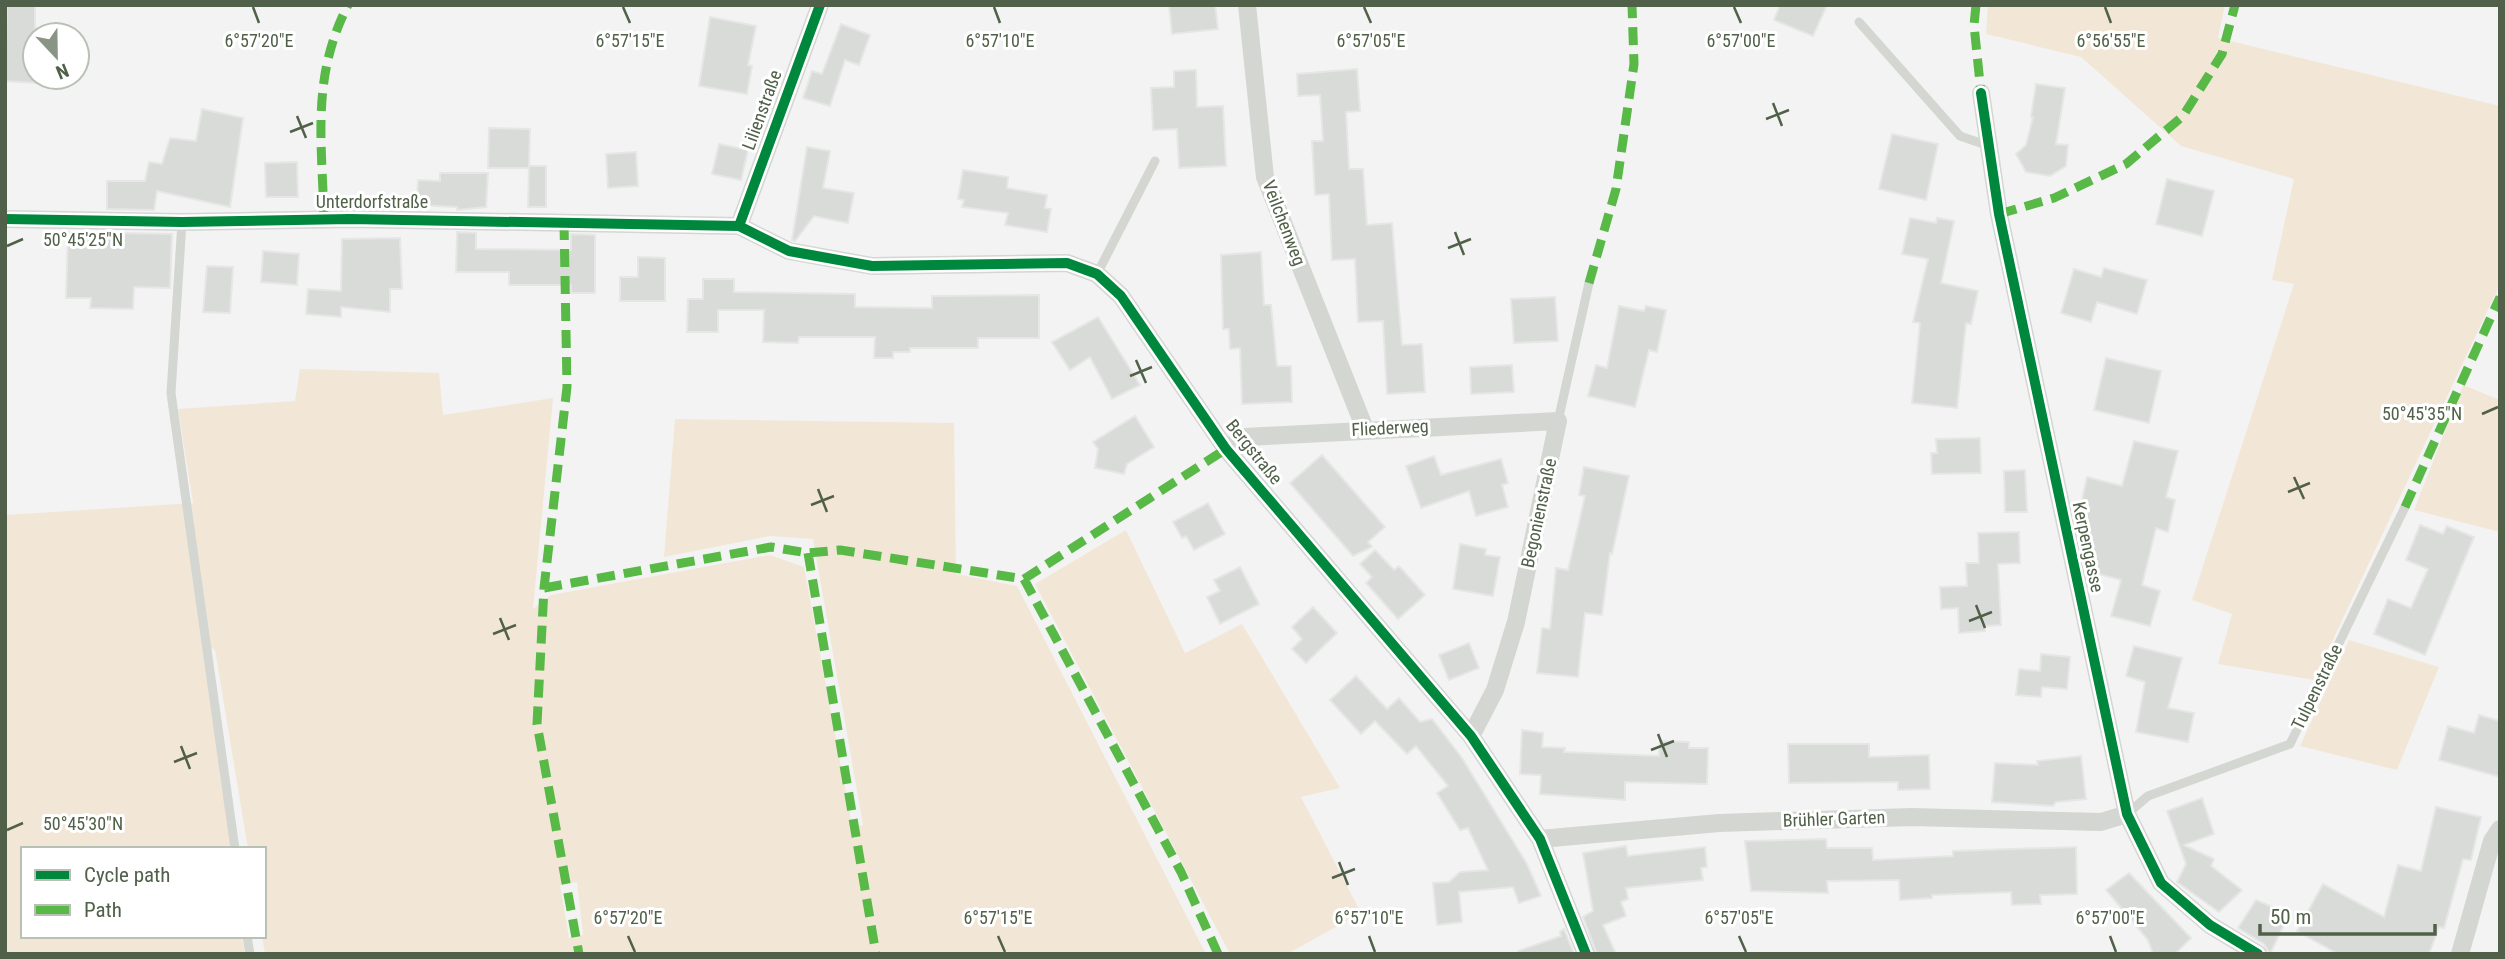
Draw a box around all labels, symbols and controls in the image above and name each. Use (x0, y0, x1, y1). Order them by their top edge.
north arrow (21, 21, 91, 91)
text: 6°57'20"E (224, 30, 294, 51)
text: 6°57'15"E (595, 30, 665, 51)
text: 6°57'10"E (965, 30, 1035, 51)
text: 6°57'05"E (1336, 30, 1406, 51)
text: 6°57'00"E (1706, 30, 1776, 51)
text: 6°56'55"E (2076, 30, 2146, 51)
text: N (52, 58, 72, 84)
street label: Lilienstraße (737, 67, 786, 153)
street label: Veilchenweg (1259, 177, 1310, 268)
street label: Unterdorfstraße (316, 191, 428, 212)
text: 50°45'25"N (43, 229, 123, 250)
text: 50°45'35"N (2382, 403, 2462, 424)
street label: Bergstraße (1222, 415, 1287, 488)
street label: Fliederweg (1351, 415, 1429, 440)
street label: Begonienstraße (1517, 456, 1560, 570)
street label: Kerpengasse (2069, 500, 2108, 594)
street label: Tulpenstraße (2287, 641, 2346, 733)
street label: Brühler Garten (1782, 806, 1886, 831)
text: 50°45'30"N (43, 813, 123, 834)
legend (21, 847, 266, 938)
text: Cycle path (84, 863, 170, 887)
scale bar (2260, 892, 2435, 936)
text: Path (84, 898, 122, 922)
text: 50 m (2270, 905, 2311, 929)
text: 6°57'20"E (593, 907, 663, 928)
text: 6°57'15"E (963, 907, 1033, 928)
text: 6°57'10"E (1334, 907, 1404, 928)
text: 6°57'05"E (1704, 907, 1774, 928)
text: 6°57'00"E (2075, 907, 2145, 928)

